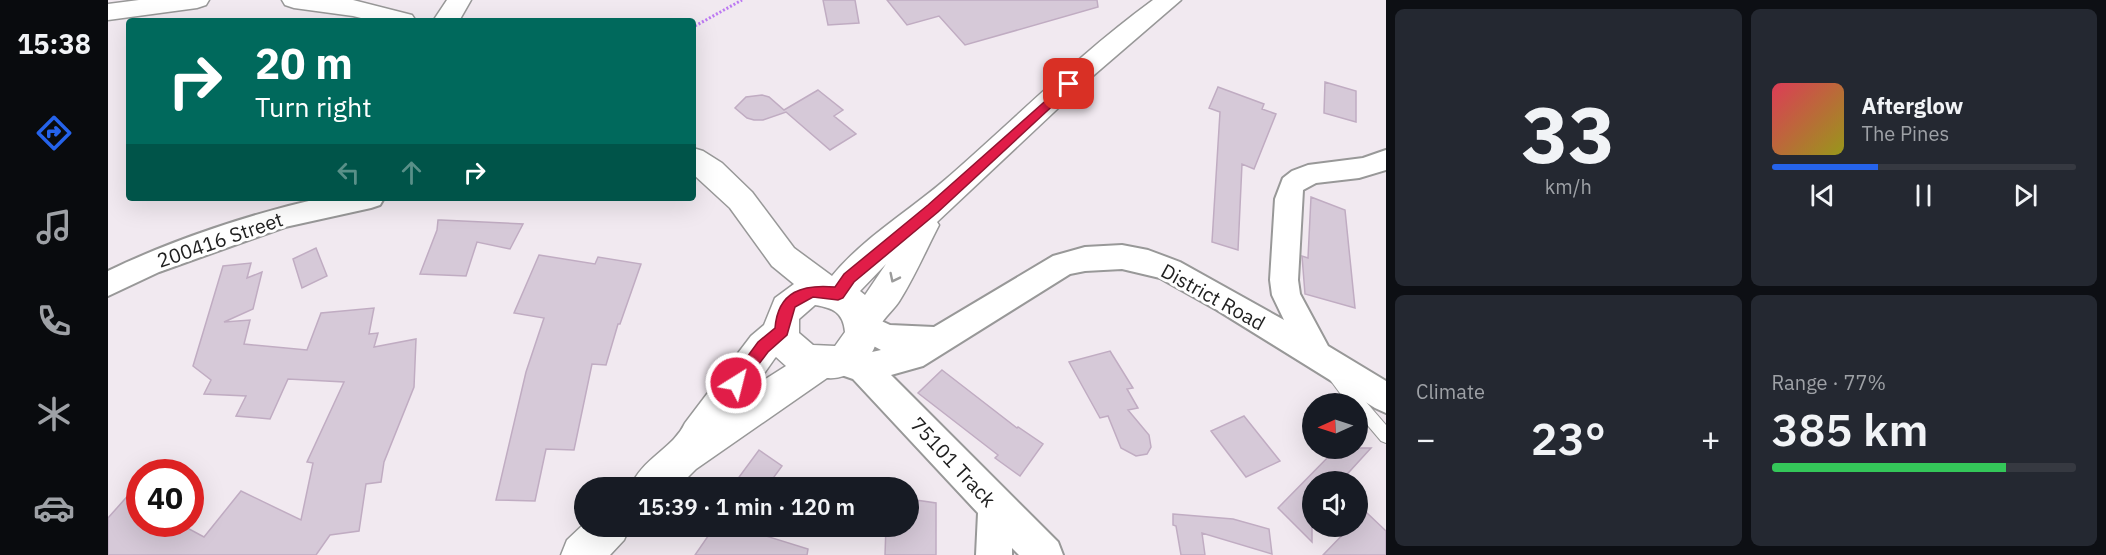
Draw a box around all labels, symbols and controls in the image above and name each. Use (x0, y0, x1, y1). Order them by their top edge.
text: 15:38 (17, 26, 91, 61)
text: 20 m (255, 36, 353, 91)
icon: right (156, 42, 234, 120)
pin (1043, 58, 1094, 109)
icon: arrive (1052, 67, 1085, 100)
text: 33 (1521, 83, 1615, 184)
text: Turn right (255, 89, 372, 124)
text: Afterglow (1862, 91, 1963, 120)
icon: directions (33, 112, 75, 154)
text: The Pines (1862, 120, 1949, 147)
icon: left (332, 156, 365, 189)
icon: ahead (395, 156, 428, 189)
icon: right (458, 156, 491, 189)
text: km/h (1545, 173, 1592, 200)
icon: previous (1806, 179, 1839, 212)
icon: pause (1907, 179, 1940, 212)
icon: next (2009, 179, 2042, 212)
street label: 200416 Street (153, 205, 286, 274)
icon: music (33, 206, 75, 248)
street label: District Road (1156, 257, 1270, 336)
one-way arrow (890, 271, 902, 282)
icon: phone (33, 300, 75, 342)
position arrow (704, 351, 768, 415)
text: Range · 77% (1772, 369, 1886, 396)
text: Climate (1416, 378, 1485, 405)
icon: climate (33, 393, 75, 435)
north arrow (1302, 393, 1368, 459)
map controls (1302, 393, 1368, 537)
text: 385 km (1772, 400, 1928, 458)
text: 23° (1531, 409, 1606, 467)
street label: 75101 Track (905, 411, 1002, 513)
text: − (1416, 417, 1436, 460)
text: + (1701, 417, 1720, 460)
speed limit sign: 40 (126, 459, 204, 537)
button: sound (1302, 471, 1368, 537)
icon: car (33, 487, 75, 529)
text: 15:39 · 1 min · 120 m (638, 492, 855, 521)

